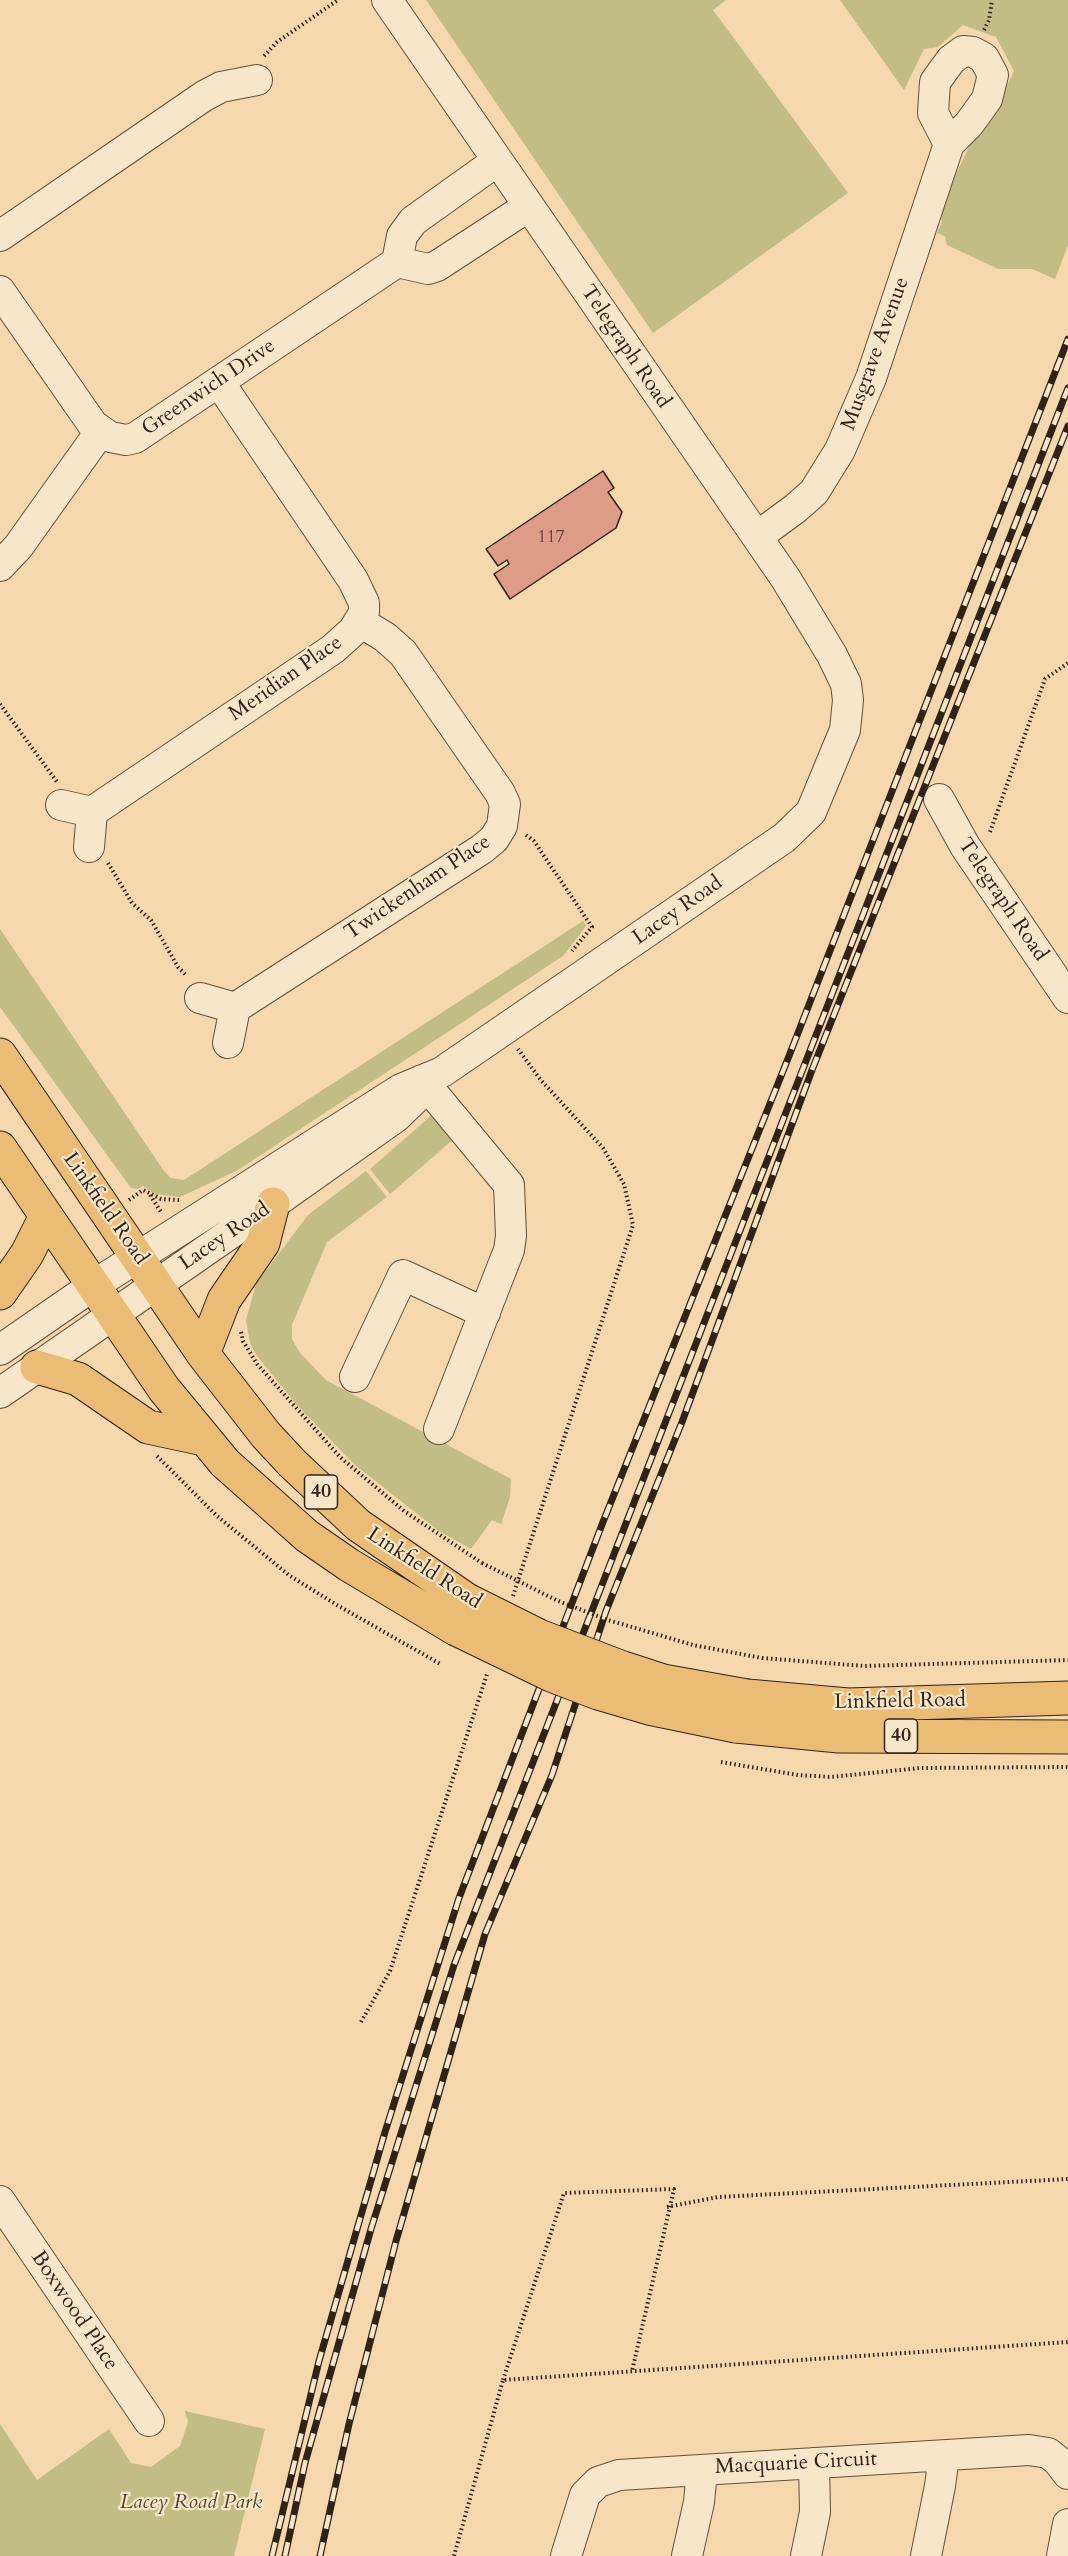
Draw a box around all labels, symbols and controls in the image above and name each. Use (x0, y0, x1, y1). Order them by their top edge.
street label: Musgrave Avenue (837, 274, 915, 434)
street label: Telegraph Road (575, 281, 675, 413)
street label: Greenwich Drive (137, 334, 281, 442)
house number: 117 (537, 527, 565, 549)
street label: Meridian Place (224, 631, 348, 727)
street label: Twickenham Place (340, 830, 496, 946)
street label: Telegraph Road (952, 834, 1052, 966)
street label: Lacey Road (628, 871, 728, 951)
street label: Linkfield Road (57, 1148, 153, 1270)
street label: Lacey Road (175, 1198, 275, 1276)
road number: 40 (304, 1475, 338, 1509)
street label: Linkfield Road (362, 1523, 486, 1615)
street label: Linkfield Road (834, 1688, 966, 1716)
road number: 40 (884, 1719, 918, 1753)
street label: Boxwood Place (25, 2247, 123, 2375)
street label: Macquarie Circuit (714, 2447, 878, 2481)
park label: Lacey Road Park (120, 2490, 262, 2516)

